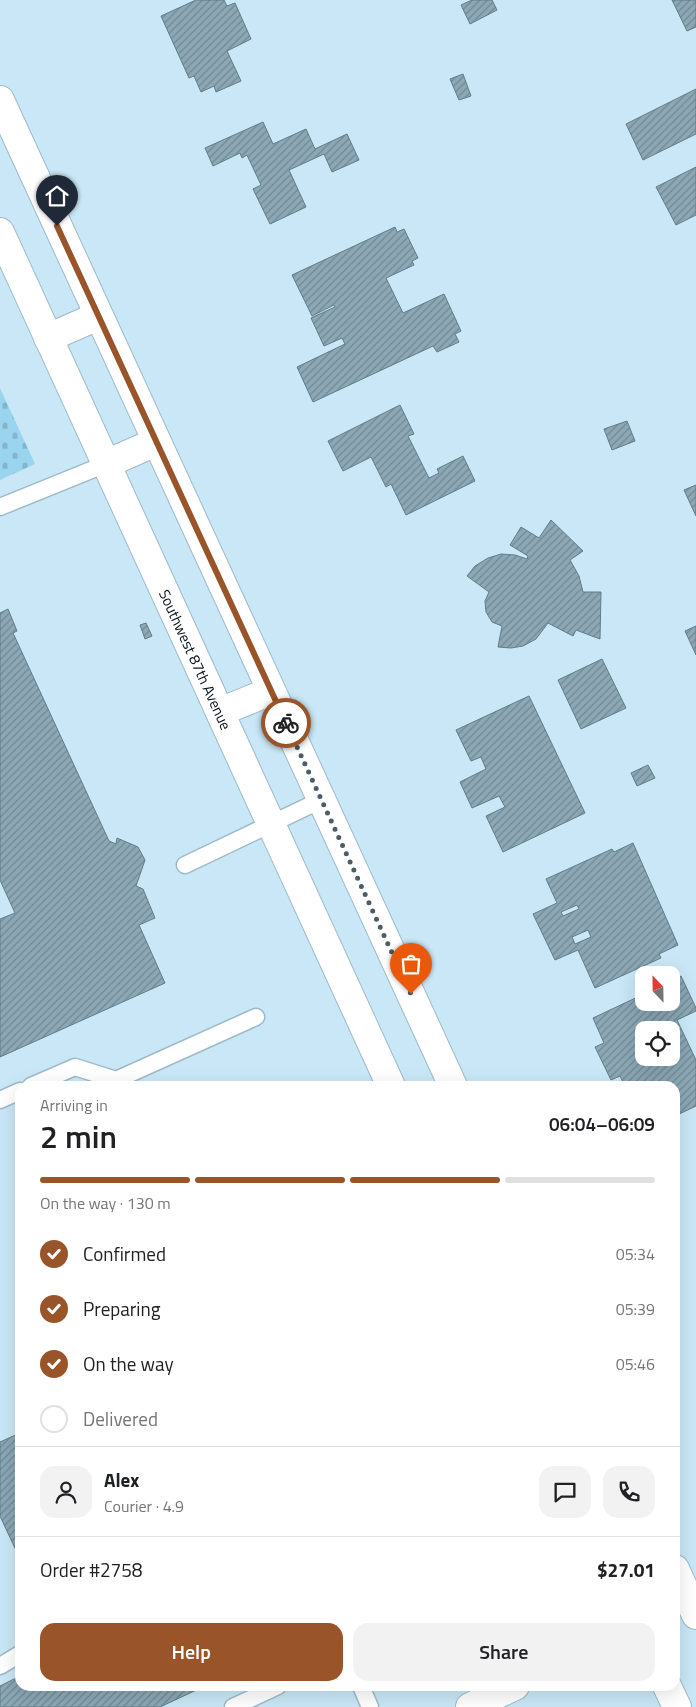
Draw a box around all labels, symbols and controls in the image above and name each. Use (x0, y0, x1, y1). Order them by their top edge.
pin (36, 175, 78, 226)
icon: home (43, 182, 71, 210)
street label: Southwest 87th Avenue (154, 585, 238, 733)
courier (261, 698, 311, 748)
icon: bike (272, 709, 300, 737)
pin (390, 943, 432, 994)
icon: bag (397, 950, 425, 978)
north arrow (635, 966, 680, 1011)
map controls (635, 966, 680, 1066)
button: locate (635, 1021, 680, 1066)
text: Arriving in (40, 1093, 108, 1117)
text: 06:04–06:09 (549, 1109, 655, 1138)
text: 2 min (40, 1112, 117, 1160)
text: On the way · 130 m (40, 1191, 171, 1215)
text: Confirmed (83, 1239, 166, 1268)
icon: check (40, 1240, 68, 1268)
text: 05:34 (616, 1242, 655, 1266)
text: Preparing (83, 1294, 160, 1323)
icon: check (40, 1295, 68, 1323)
text: 05:39 (616, 1297, 655, 1321)
text: On the way (83, 1349, 174, 1378)
icon: check (40, 1350, 68, 1378)
text: 05:46 (616, 1352, 655, 1376)
text: Delivered (83, 1404, 158, 1433)
text: Alex (104, 1465, 139, 1494)
button: person (40, 1466, 92, 1518)
button: chat (539, 1466, 591, 1518)
button: phone (603, 1466, 655, 1518)
text: Courier · 4.9 (104, 1494, 184, 1518)
text: Order #2758 (40, 1555, 142, 1584)
text: $27.01 (597, 1555, 655, 1584)
button: Help (40, 1623, 343, 1681)
button: Share (353, 1623, 655, 1681)

